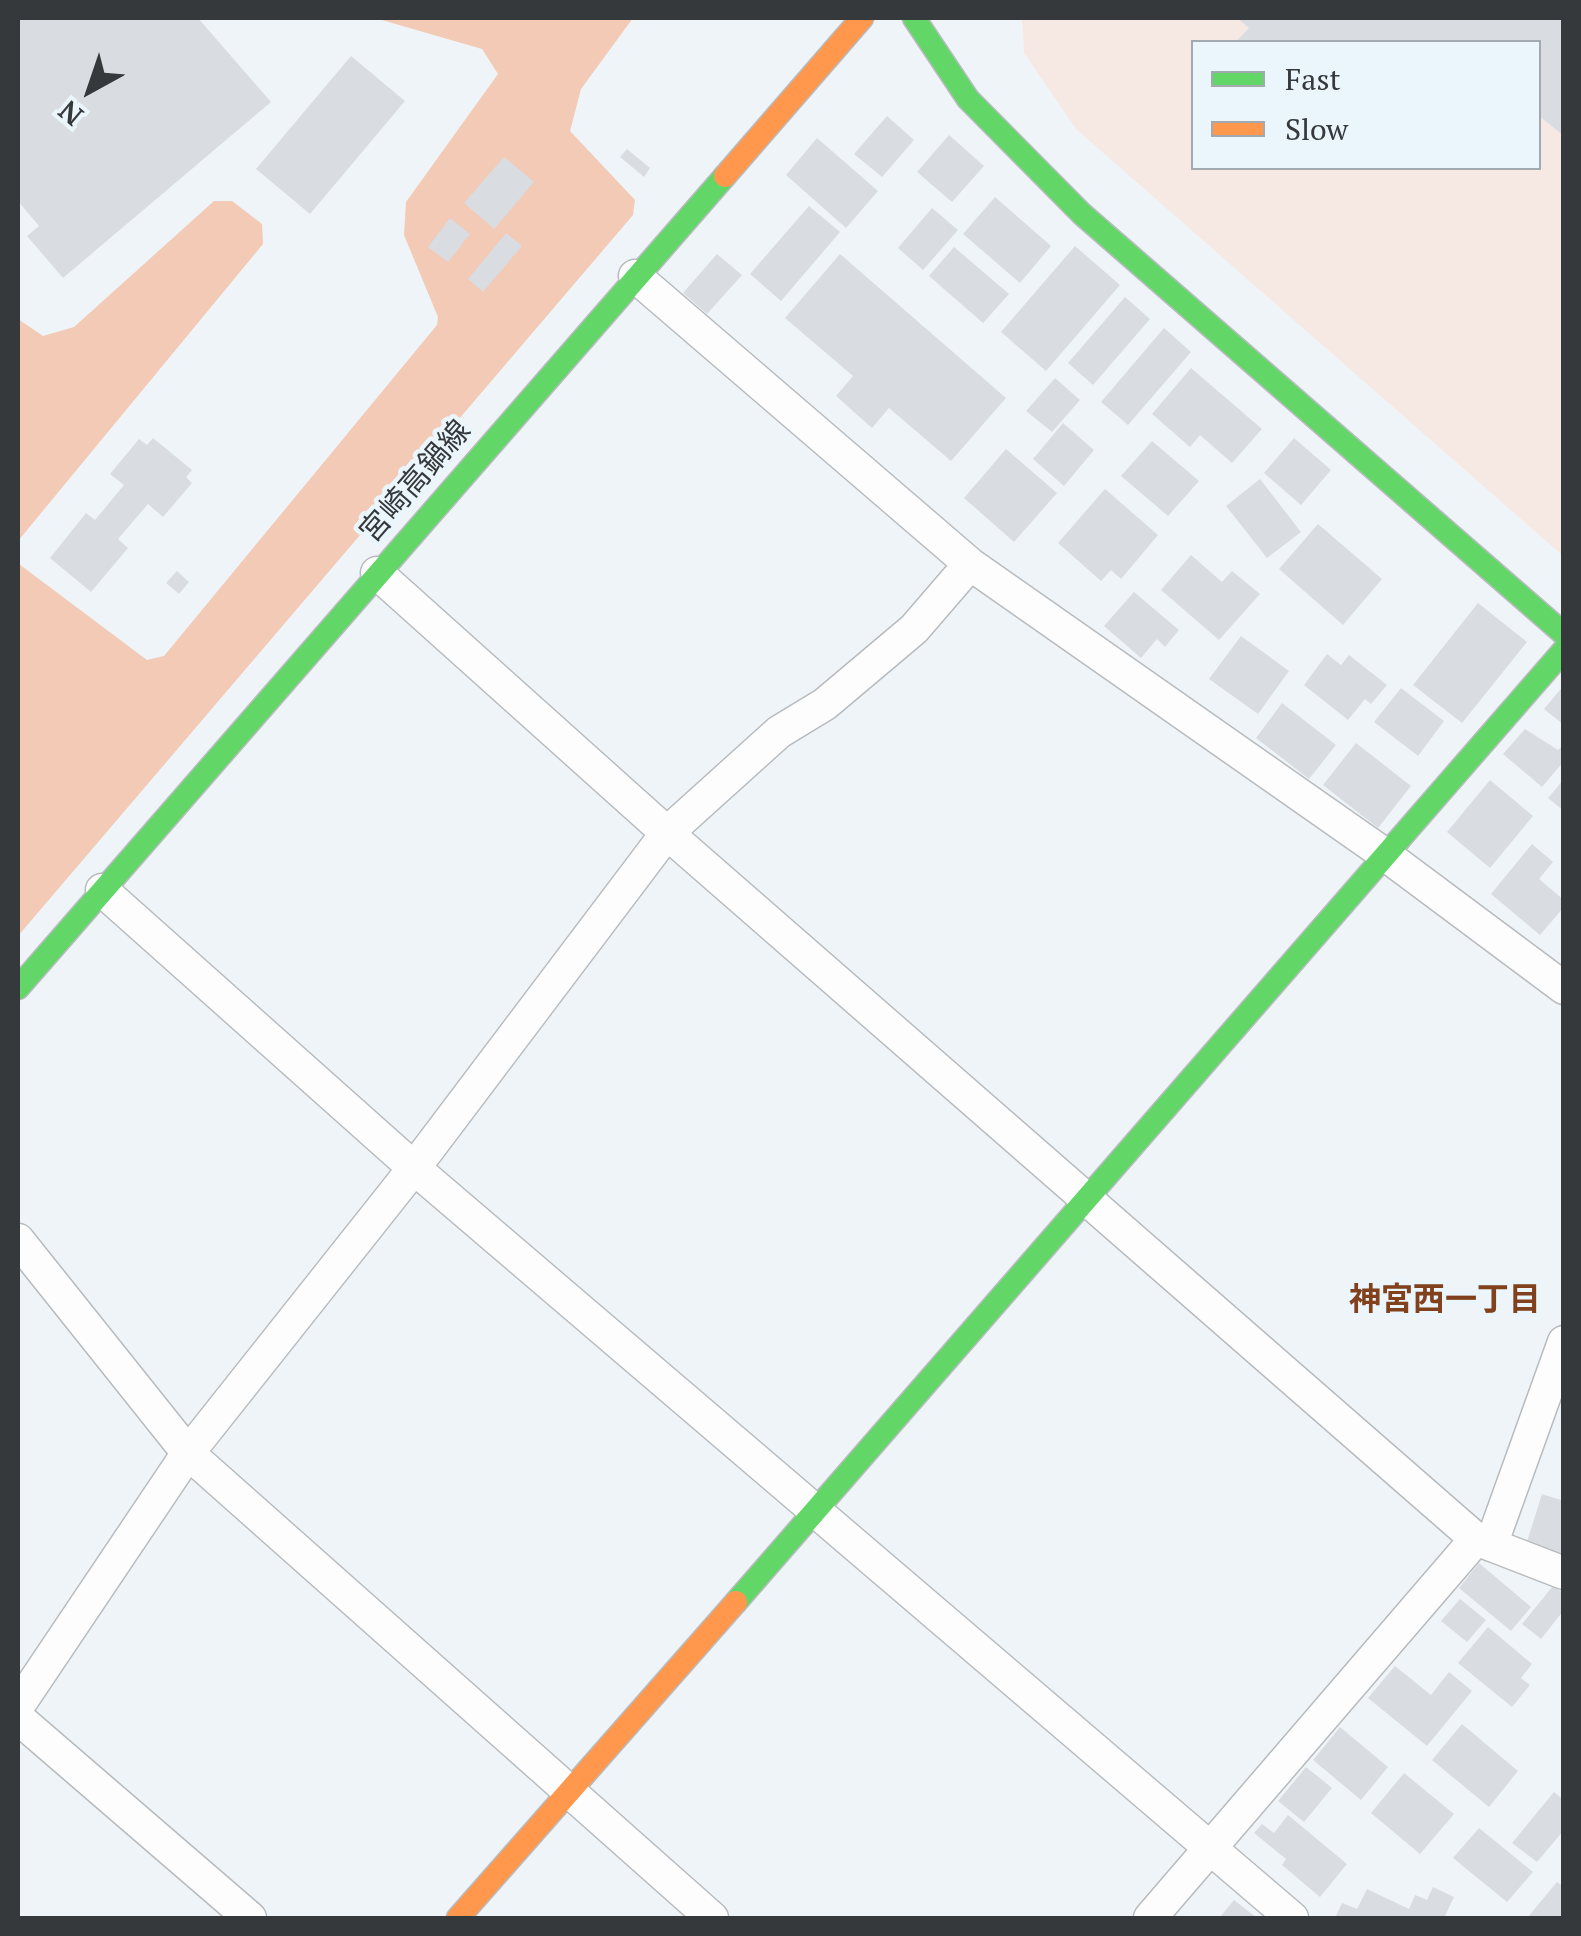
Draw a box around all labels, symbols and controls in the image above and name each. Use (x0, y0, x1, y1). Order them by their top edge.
north arrow (40, 40, 140, 140)
legend (1191, 40, 1541, 170)
text: Fast (1285, 59, 1341, 99)
text: N (50, 92, 90, 134)
text: Slow (1285, 109, 1348, 149)
street label: 宮崎高鍋線 (353, 414, 479, 550)
district label: 神宮西一丁目 (1349, 1282, 1541, 1320)

